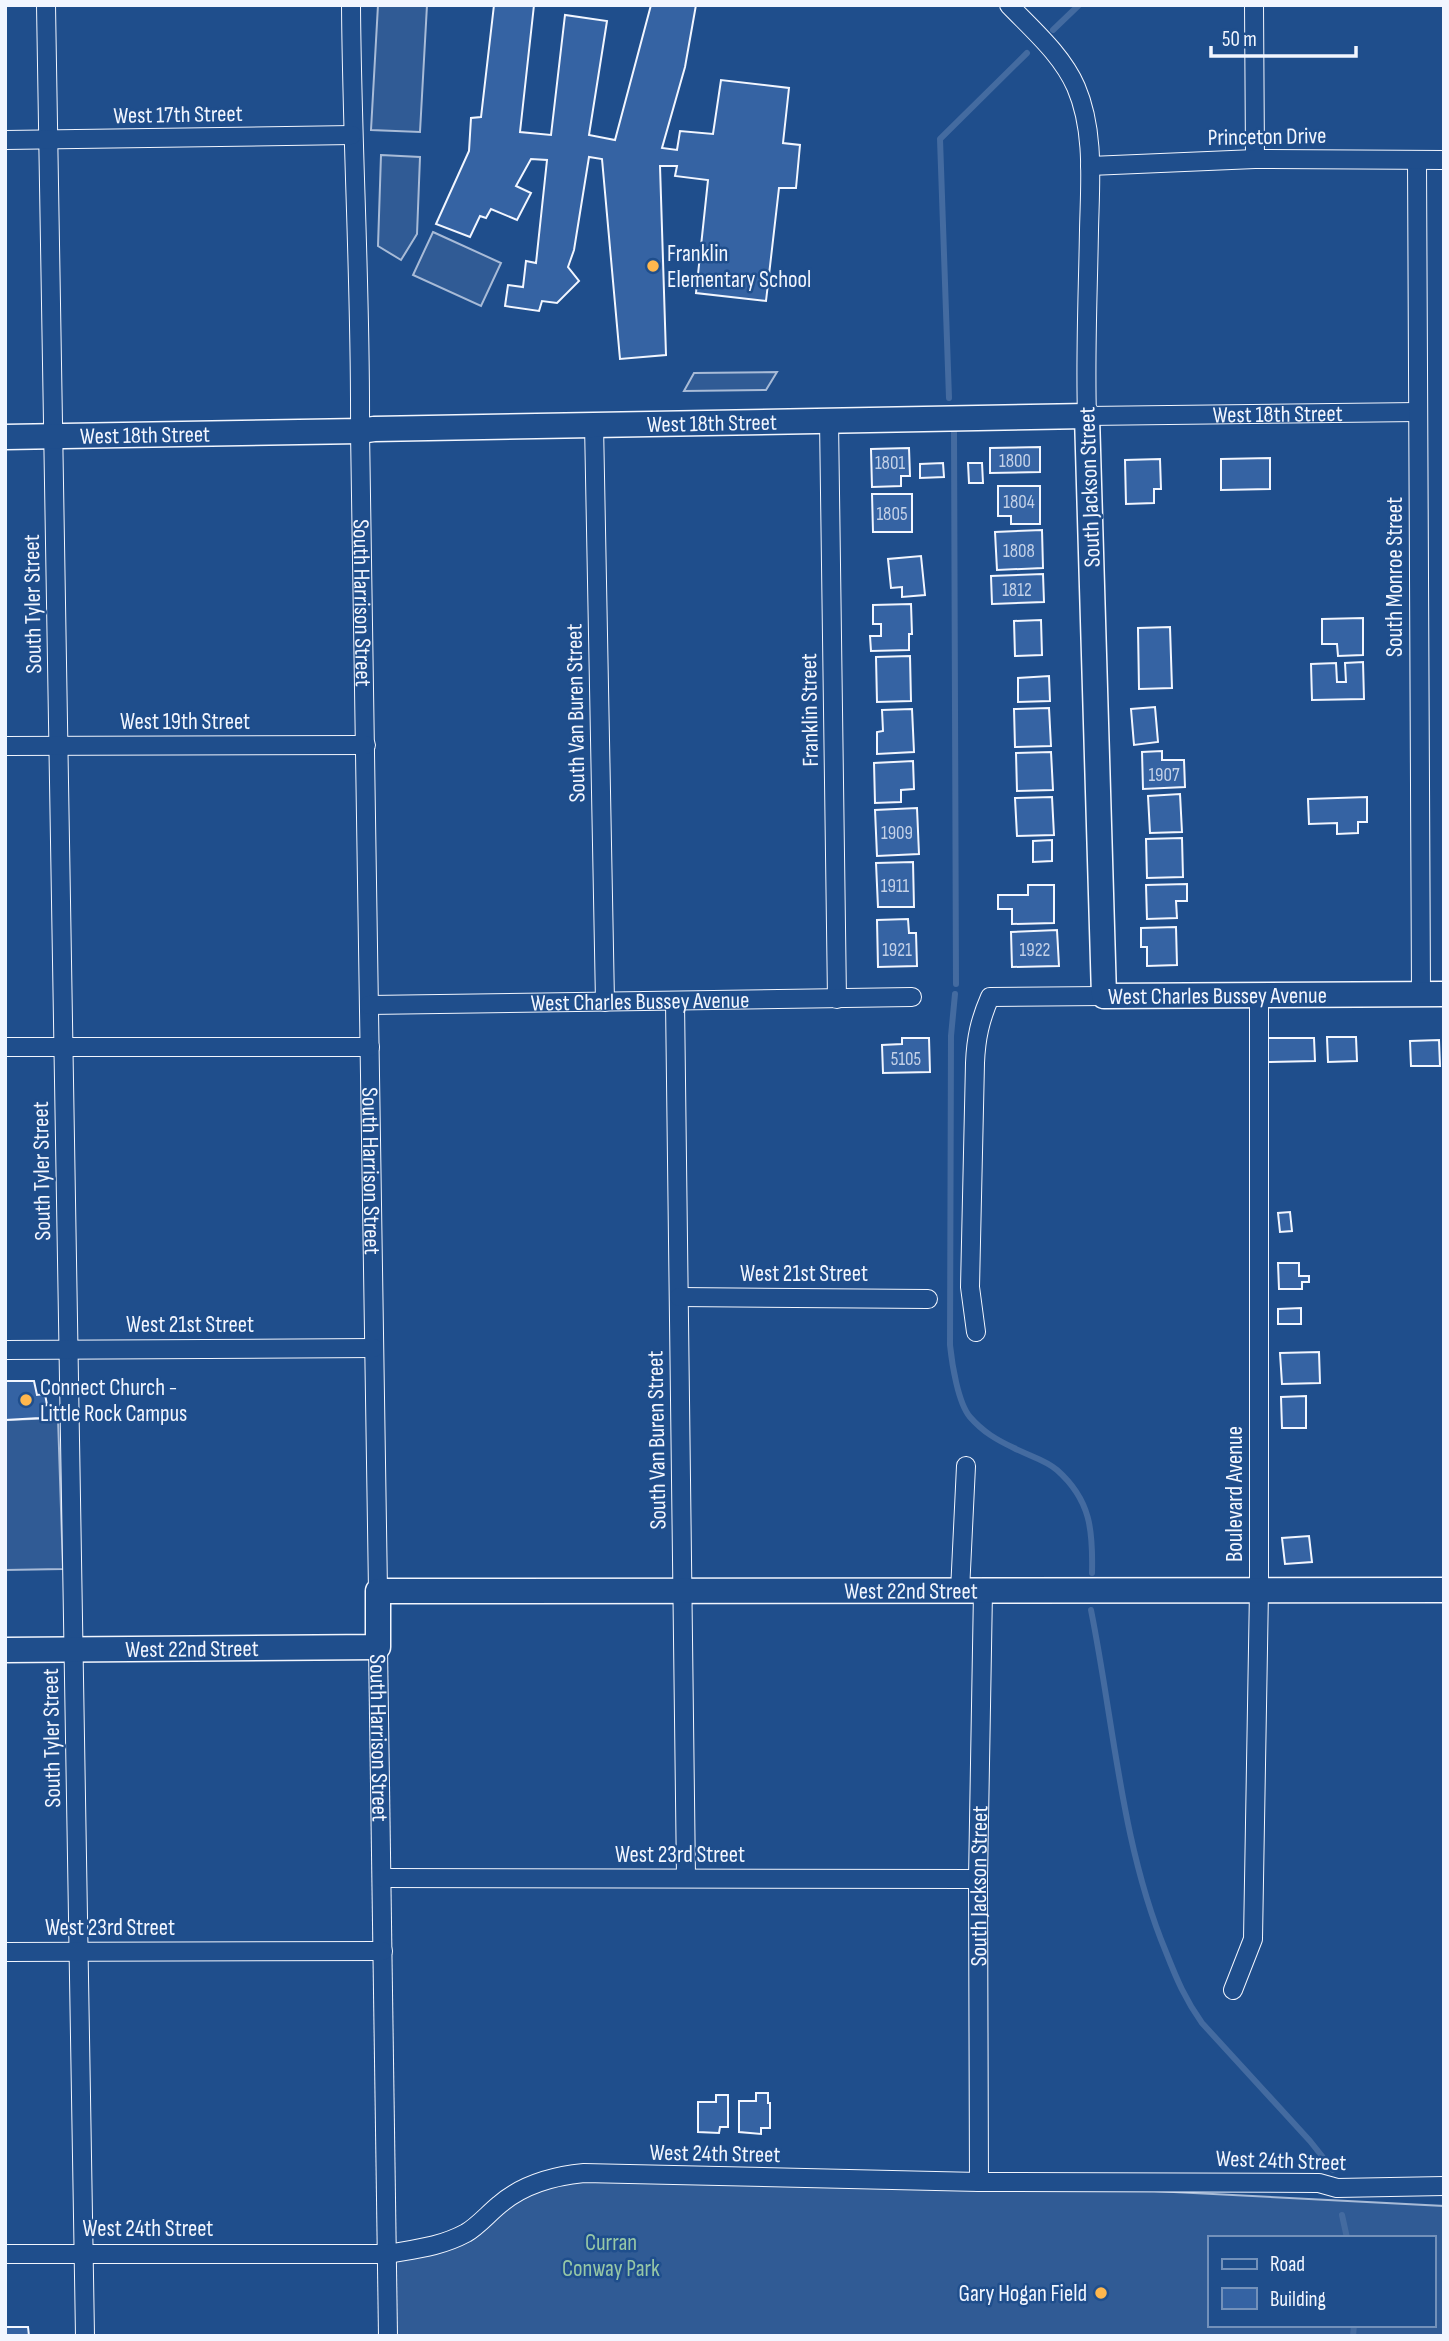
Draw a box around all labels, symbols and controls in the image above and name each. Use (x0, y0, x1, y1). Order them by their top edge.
scale bar (1211, 14, 1356, 58)
text: 50 m (1222, 27, 1257, 52)
street label: West 17th Street (113, 100, 243, 130)
street label: Princeton Drive (1207, 122, 1327, 152)
place label: Franklin Elementary School (667, 240, 811, 294)
marker: Franklin Elementary School (645, 258, 661, 274)
street label: West 18th Street (1212, 400, 1343, 429)
street label: South Jackson Street (1073, 406, 1107, 568)
street label: West 18th Street (647, 409, 777, 439)
street label: West 18th Street (80, 421, 210, 451)
house number: 1800 (999, 450, 1031, 473)
house number: 1801 (875, 452, 905, 475)
house number: 1804 (1003, 491, 1035, 514)
street label: South Monroe Street (1381, 497, 1409, 657)
house number: 1805 (876, 503, 908, 526)
street label: South Harrison Street (346, 519, 377, 687)
street label: South Tyler Street (18, 534, 48, 674)
house number: 1808 (1003, 540, 1035, 563)
house number: 1812 (1002, 579, 1032, 602)
street label: South Van Buren Street (560, 623, 592, 803)
street label: Franklin Street (795, 653, 825, 767)
street label: West 19th Street (120, 708, 250, 736)
house number: 1907 (1148, 764, 1180, 787)
house number: 1909 (881, 822, 913, 845)
house number: 1911 (881, 875, 910, 898)
house number: 1921 (882, 939, 912, 962)
house number: 1922 (1020, 939, 1050, 962)
street label: West Charles Bussey Avenue (1108, 982, 1327, 1011)
street label: West Charles Bussey Avenue (530, 986, 750, 1018)
house number: 5105 (891, 1048, 921, 1071)
street label: South Harrison Street (355, 1087, 386, 1255)
street label: South Tyler Street (27, 1101, 57, 1241)
street label: West 21st Street (740, 1260, 868, 1288)
street label: West 21st Street (126, 1311, 254, 1339)
street label: South Van Buren Street (641, 1350, 673, 1530)
place label: Connect Church - Little Rock Campus (40, 1374, 187, 1428)
marker: Connect Church - Little Rock Campus (18, 1392, 34, 1408)
street label: Boulevard Avenue (1221, 1426, 1249, 1562)
street label: West 22nd Street (844, 1577, 978, 1606)
street label: West 22nd Street (125, 1635, 259, 1664)
street label: South Harrison Street (363, 1654, 394, 1822)
street label: South Tyler Street (37, 1668, 67, 1808)
street label: South Jackson Street (965, 1805, 994, 1966)
street label: West 23rd Street (615, 1841, 745, 1869)
street label: West 23rd Street (45, 1914, 175, 1942)
street label: West 24th Street (649, 2139, 781, 2169)
street label: West 24th Street (1215, 2145, 1347, 2177)
street label: West 24th Street (83, 2215, 213, 2243)
park label: Curran Conway Park (562, 2229, 660, 2283)
legend (1208, 2236, 1435, 2327)
text: Road (1270, 2252, 1305, 2277)
place label: Gary Hogan Field (959, 2280, 1087, 2308)
marker: Gary Hogan Field (1093, 2285, 1109, 2301)
text: Building (1270, 2287, 1326, 2312)

